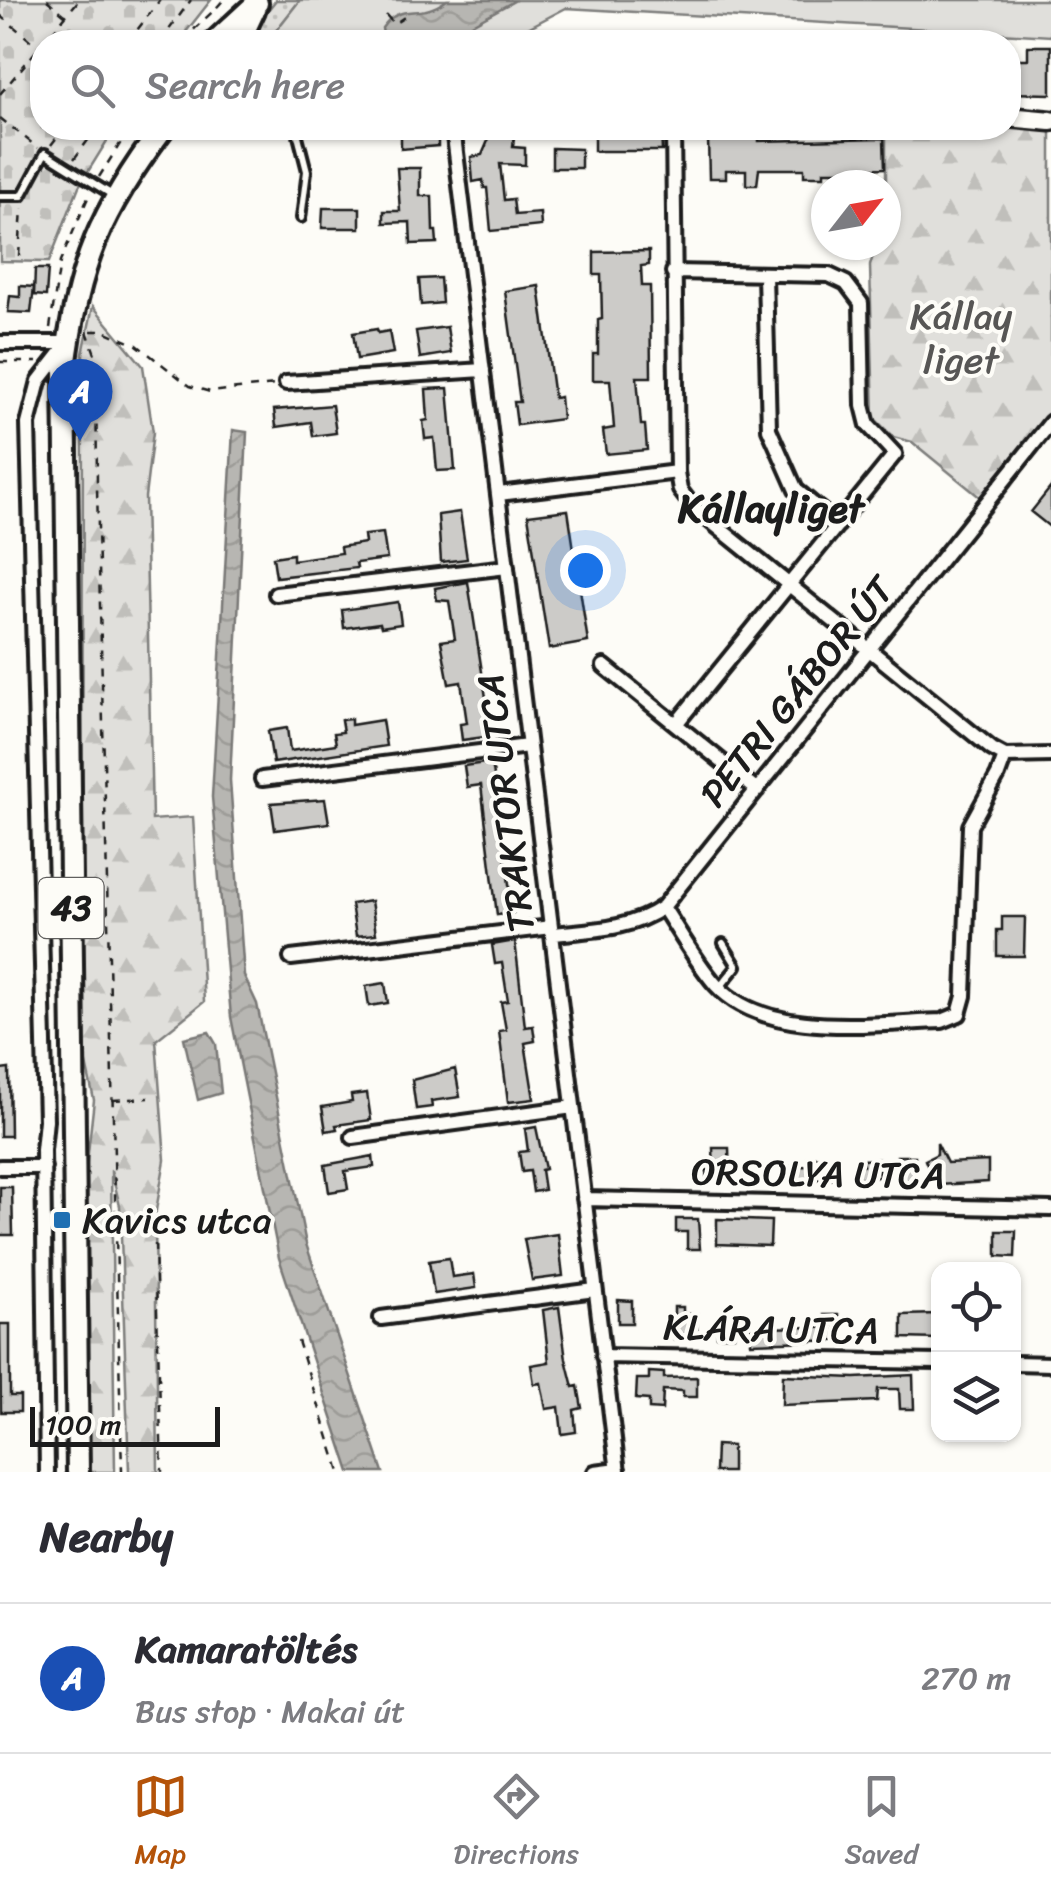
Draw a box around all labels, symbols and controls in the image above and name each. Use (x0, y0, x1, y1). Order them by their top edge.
search box (30, 30, 1021, 140)
text: Search here (145, 52, 345, 119)
icon: search (65, 58, 120, 113)
north arrow (811, 170, 901, 260)
park label: Kállay liget (910, 283, 1013, 394)
pin: A (48, 358, 112, 441)
district label: Kállayliget (677, 473, 867, 544)
your location (560, 545, 611, 596)
street label: PETRI GÁBOR ÚT (682, 559, 913, 823)
street label: TRAKTOR UTCA (457, 670, 555, 936)
road number: 43 (38, 878, 104, 938)
street label: ORSOLYA UTCA (691, 1138, 945, 1210)
place label: Kavics utca (82, 1187, 272, 1254)
marker: Kavics utca (51, 1209, 73, 1231)
map controls (931, 1262, 1021, 1442)
button: locate (931, 1262, 1021, 1352)
street label: KLÁRA UTCA (663, 1294, 879, 1364)
button: layers (931, 1352, 1021, 1442)
text: 100 m (45, 1400, 121, 1449)
scale bar (30, 1402, 220, 1446)
text: Nearby (40, 1500, 173, 1574)
text: Kamaratöltés (135, 1616, 357, 1683)
text: A (62, 1650, 83, 1707)
text: 270 m (921, 1650, 1011, 1707)
text: Bus stop · Makai út (135, 1683, 405, 1740)
tab: Map (133, 1769, 188, 1878)
tab: Directions (453, 1769, 579, 1878)
tab: Saved (844, 1769, 918, 1878)

